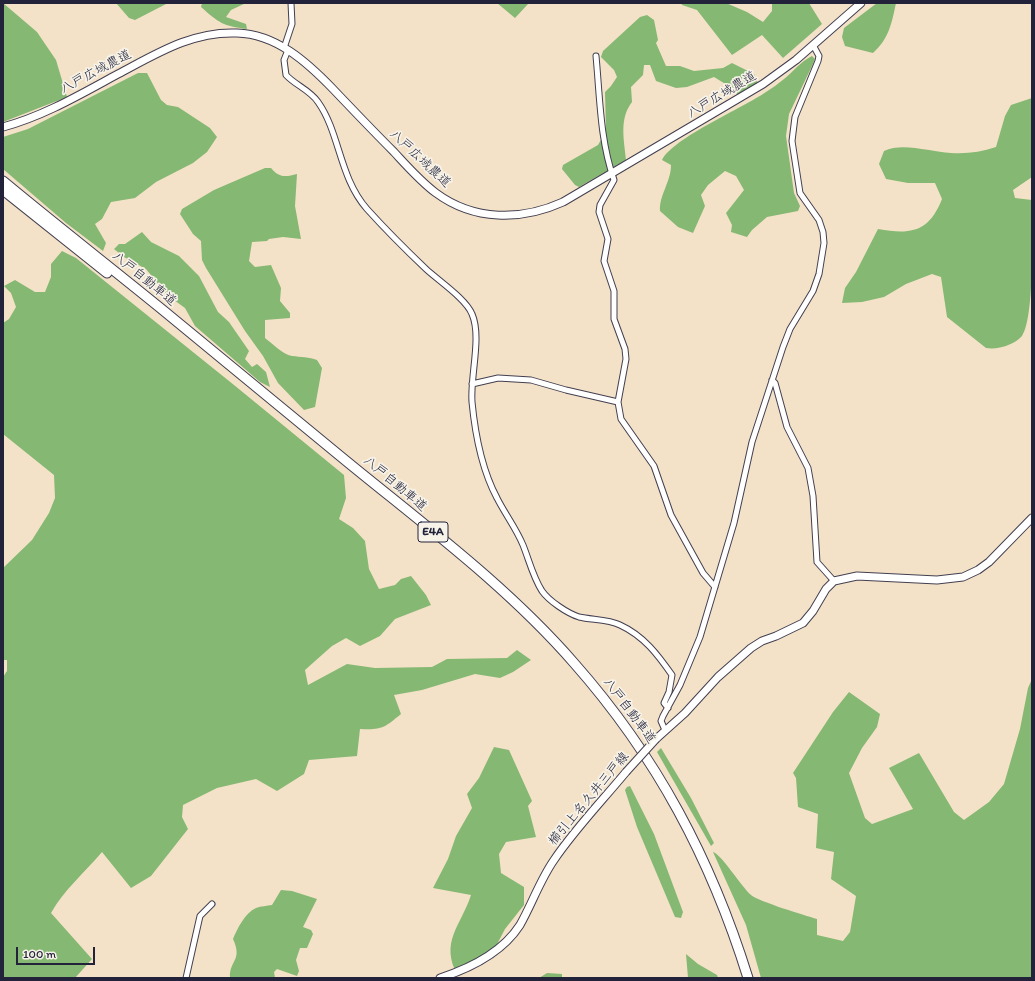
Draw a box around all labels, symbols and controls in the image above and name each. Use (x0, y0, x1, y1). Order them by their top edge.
street label: 八戸広域農道 (58, 47, 134, 97)
street label: 八戸広域農道 (685, 68, 759, 122)
street label: 八戸広域農道 (386, 127, 454, 191)
street label: 八戸自動車道 (109, 248, 179, 310)
street label: 八戸自動車道 (360, 453, 430, 515)
road number: E4A (418, 522, 448, 542)
street label: 八戸自動車道 (599, 675, 659, 747)
street label: 櫛引上名久井三戸線 (545, 749, 633, 849)
scale bar (18, 939, 97, 965)
text: 100 m (23, 947, 56, 961)

